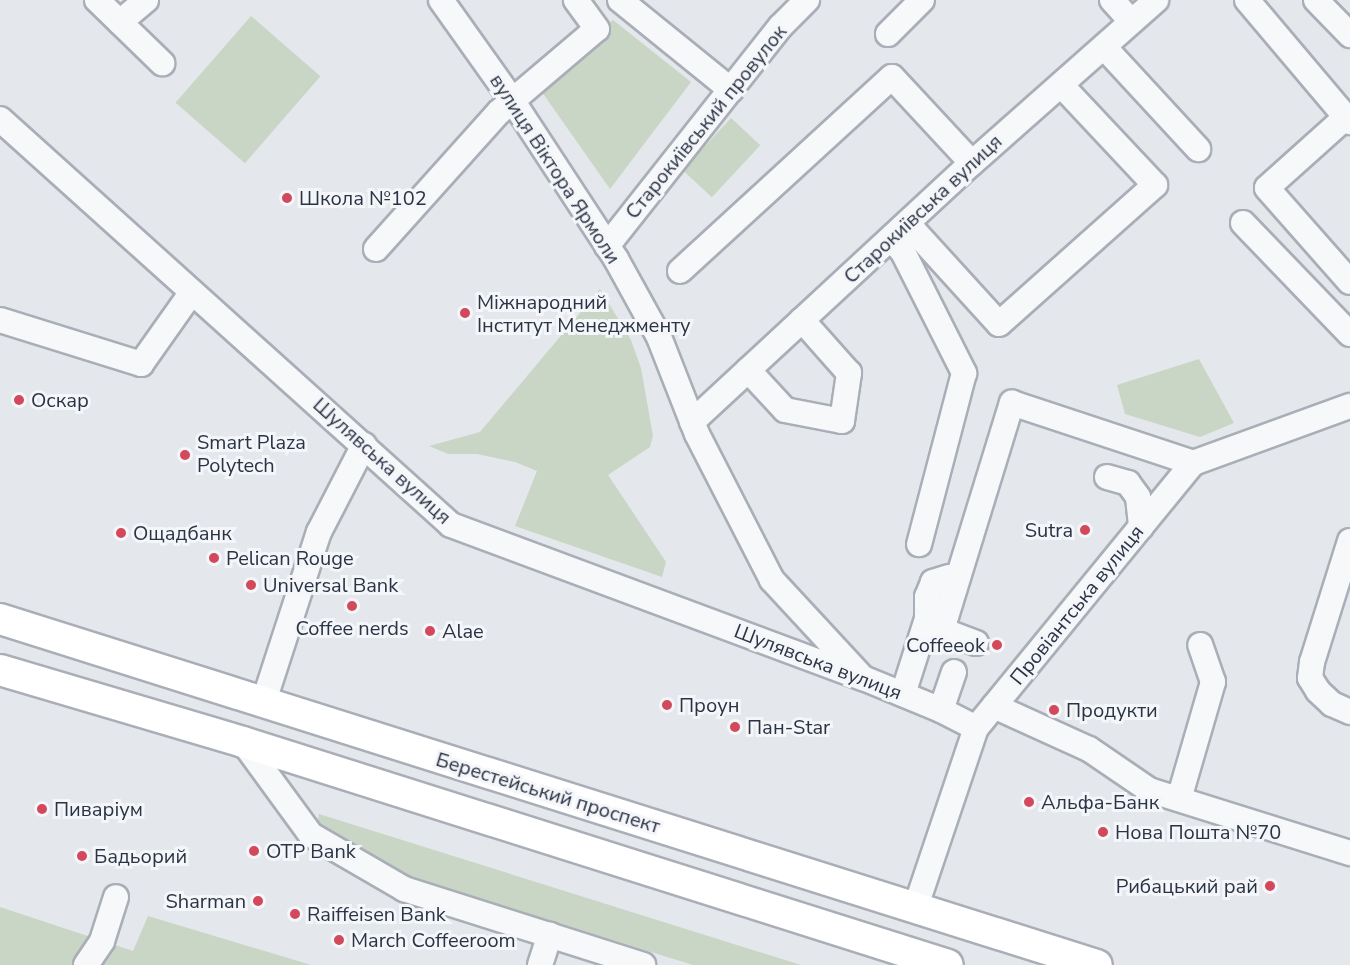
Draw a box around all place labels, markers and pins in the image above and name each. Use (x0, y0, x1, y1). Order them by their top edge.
place label: Школа №102 (299, 186, 427, 210)
marker: Школа №102 (280, 191, 294, 205)
place label: Міжнародний Інститут Менеджменту (477, 290, 691, 337)
marker: Міжнародний Інститут Менеджменту (458, 306, 472, 320)
place label: Оскар (31, 388, 89, 412)
marker: Оскар (12, 393, 26, 407)
place label: Smart Plaza Polytech (197, 431, 306, 478)
marker: Smart Plaza Polytech (178, 448, 192, 462)
place label: Sutra (1025, 518, 1073, 542)
place label: Ощадбанк (133, 521, 232, 545)
marker: Sutra (1078, 523, 1092, 537)
marker: Ощадбанк (114, 526, 128, 540)
place label: Pelican Rouge (226, 546, 354, 570)
marker: Pelican Rouge (207, 551, 221, 565)
place label: Universal Bank (263, 573, 398, 597)
marker: Universal Bank (244, 578, 258, 592)
marker: Coffee nerds (345, 599, 359, 613)
place label: Coffee nerds (295, 616, 409, 640)
place label: Alae (442, 619, 484, 643)
marker: Alae (423, 624, 437, 638)
place label: Coffeeok (906, 633, 985, 657)
marker: Coffeeok (990, 638, 1004, 652)
place label: Проун (679, 693, 739, 717)
marker: Проун (660, 698, 674, 712)
place label: Продукти (1066, 698, 1158, 722)
marker: Продукти (1047, 703, 1061, 717)
place label: Пан-Star (747, 715, 830, 739)
marker: Пан-Star (728, 720, 742, 734)
place label: Альфа-Банк (1041, 790, 1159, 814)
marker: Альфа-Банк (1022, 795, 1036, 809)
place label: Пиваріум (54, 797, 143, 821)
marker: Пиваріум (35, 802, 49, 816)
place label: Нова Пошта №70 (1115, 820, 1281, 844)
marker: Нова Пошта №70 (1096, 825, 1110, 839)
place label: OTP Bank (266, 839, 356, 863)
place label: Бадьорий (94, 844, 187, 868)
marker: OTP Bank (247, 844, 261, 858)
marker: Бадьорий (75, 849, 89, 863)
place label: Рибацький рай (1116, 874, 1258, 898)
marker: Рибацький рай (1263, 879, 1277, 893)
place label: Sharman (166, 889, 246, 913)
marker: Sharman (251, 894, 265, 908)
place label: Raiffeisen Bank (307, 902, 446, 926)
marker: Raiffeisen Bank (288, 907, 302, 921)
place label: March Coffeeroom (351, 928, 516, 952)
marker: March Coffeeroom (332, 933, 346, 947)

